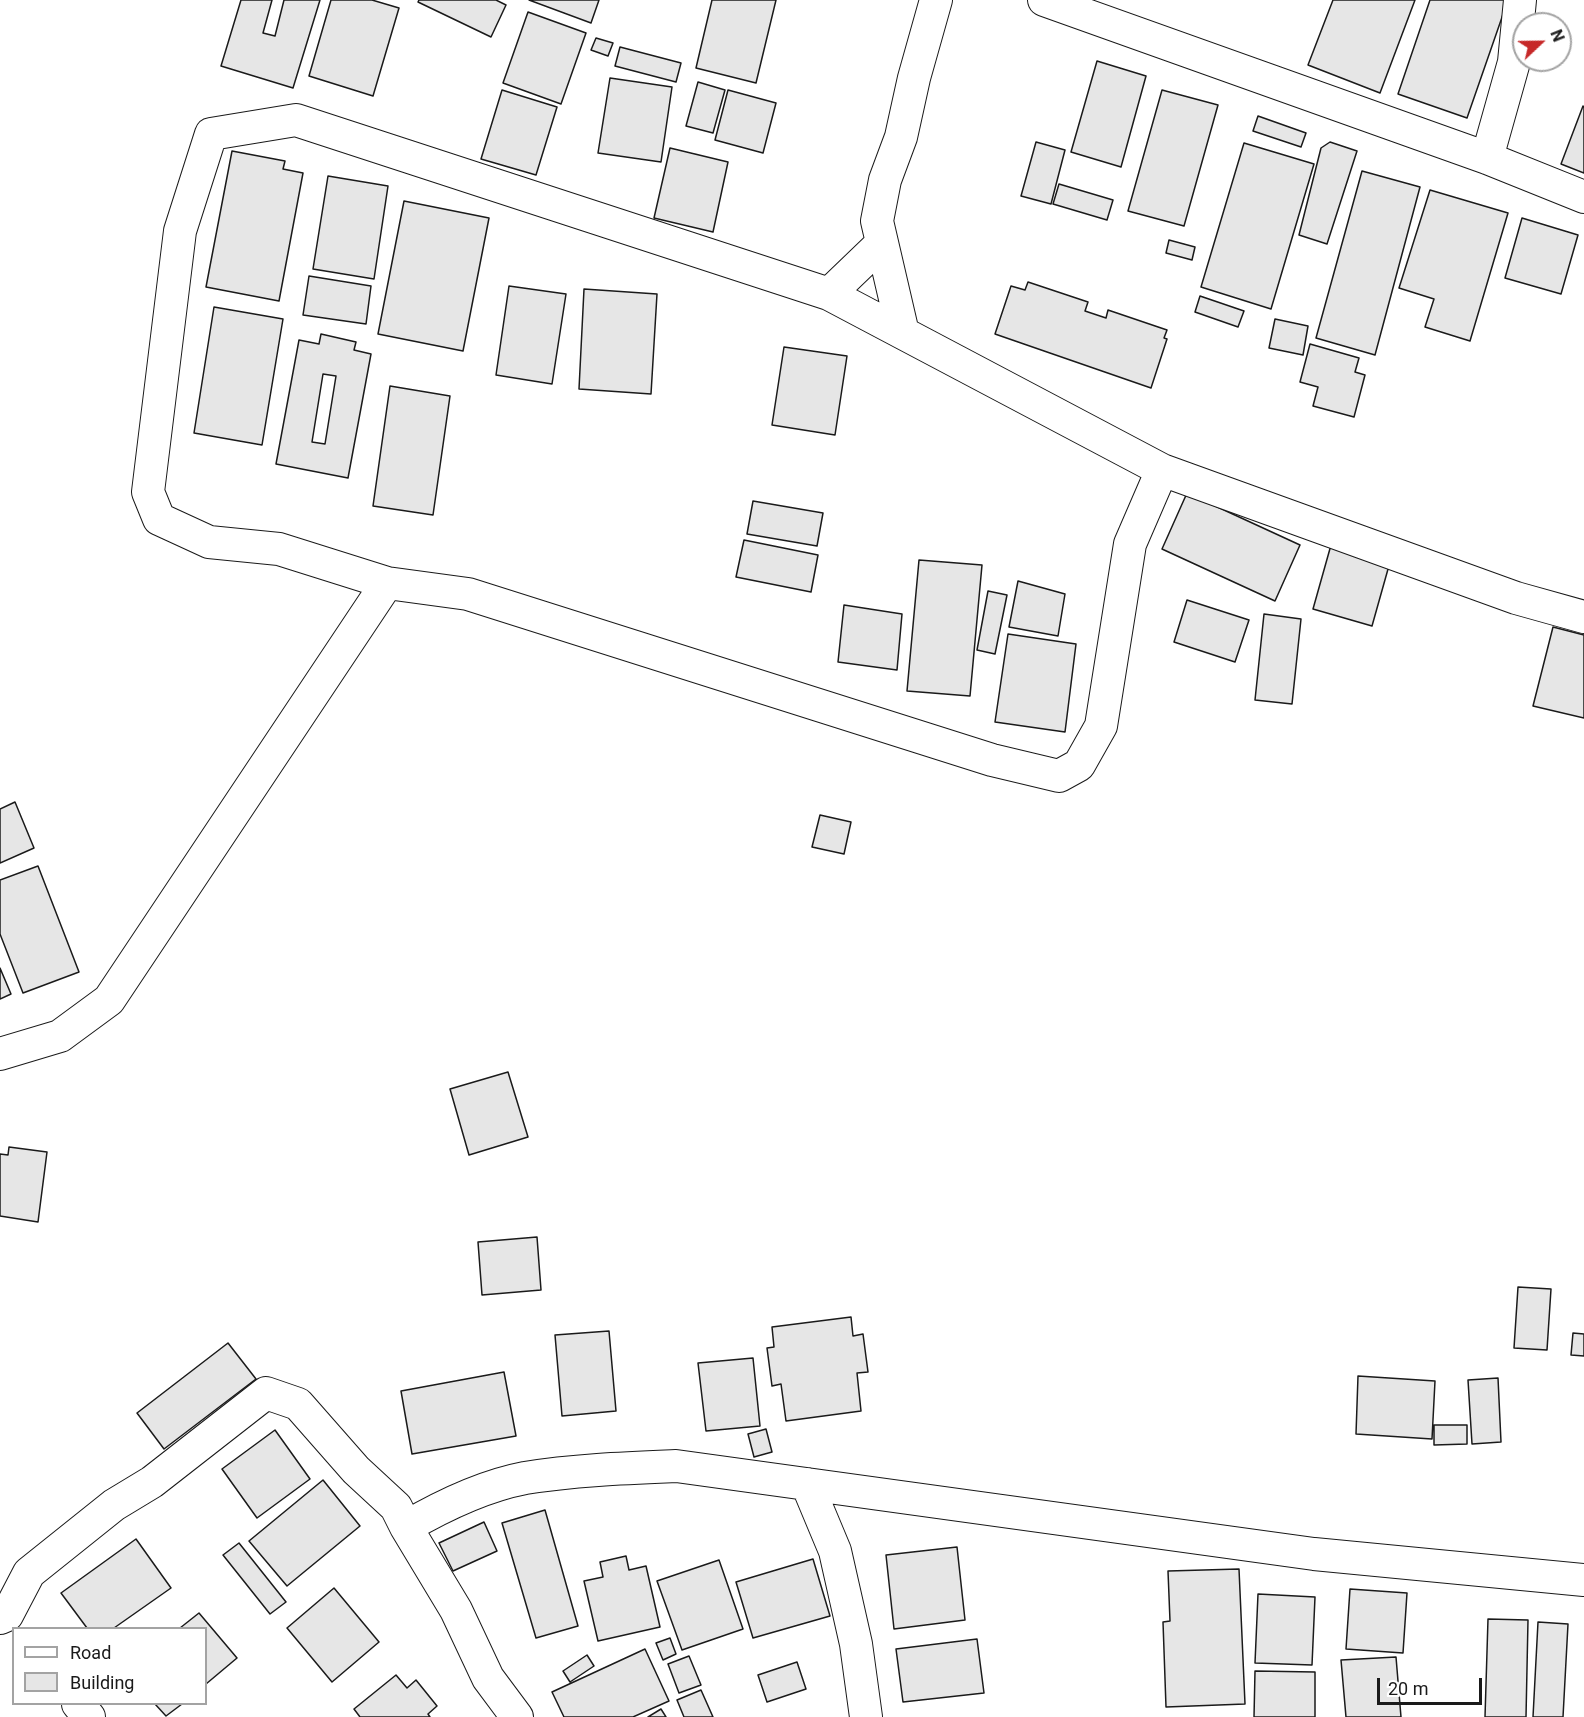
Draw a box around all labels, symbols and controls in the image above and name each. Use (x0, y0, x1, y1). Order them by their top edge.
north arrow (1512, 12, 1572, 72)
text: N (1546, 27, 1568, 45)
legend (12, 1627, 207, 1705)
text: Road (70, 1642, 111, 1663)
scale bar (1380, 1666, 1485, 1704)
text: Building (70, 1672, 134, 1693)
text: 20 m (1388, 1678, 1428, 1699)

